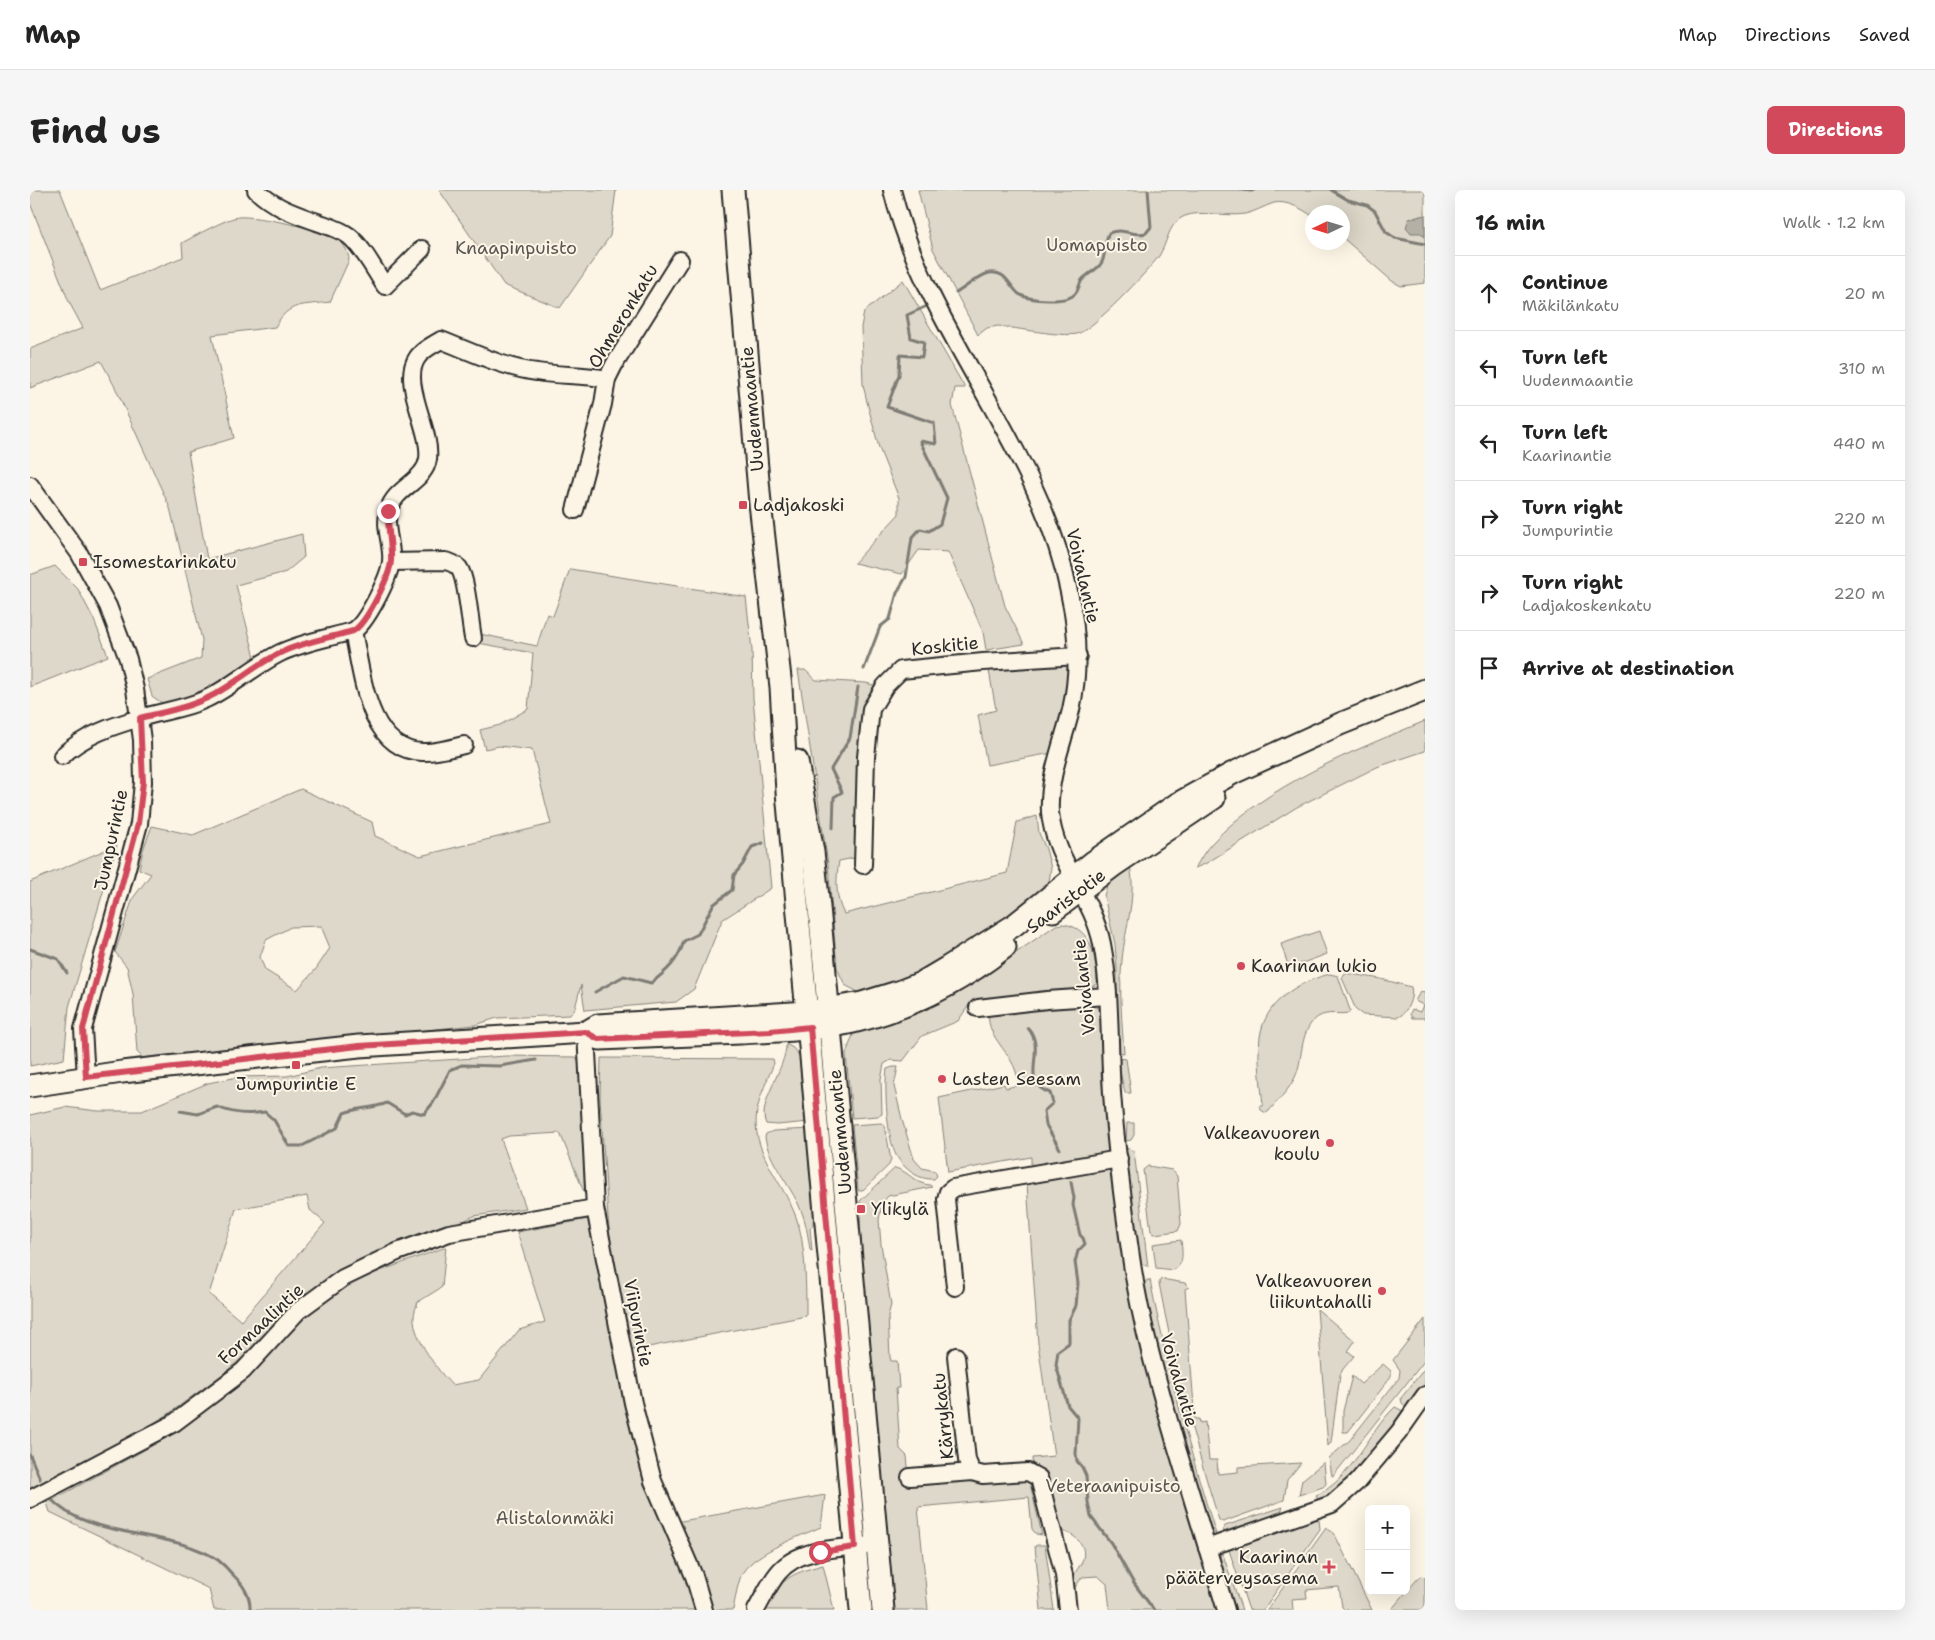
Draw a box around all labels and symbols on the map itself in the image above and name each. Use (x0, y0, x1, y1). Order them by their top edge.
north arrow (1305, 205, 1350, 250)
park label: Uomapuisto (1046, 233, 1148, 257)
park label: Knaapinpuisto (455, 236, 577, 260)
street label: Ohmeronkatu (582, 260, 664, 372)
street label: Uudenmaantie (735, 345, 769, 473)
place label: Ladjakoski (753, 493, 845, 517)
marker: Ladjakoski (737, 499, 749, 511)
route end (377, 500, 400, 523)
street label: Voivalantie (1060, 526, 1106, 626)
place label: Isomestarinkatu (93, 550, 237, 574)
marker: Isomestarinkatu (77, 556, 89, 568)
street label: Koskitie (910, 631, 980, 661)
street label: Jumpurintie (89, 787, 133, 893)
street label: Saaristotie (1021, 863, 1111, 939)
street label: Voivalantie (1067, 938, 1101, 1036)
place label: Kaarinan lukio (1251, 954, 1377, 978)
marker: Kaarinan lukio (1235, 960, 1247, 972)
marker: Jumpurintie E (290, 1059, 302, 1071)
place label: Lasten Seesam (952, 1067, 1081, 1091)
street label: Uudenmaantie (823, 1068, 857, 1196)
place label: Jumpurintie E (236, 1072, 356, 1096)
marker: Lasten Seesam (936, 1073, 948, 1085)
place label: Valkeavuoren koulu (1203, 1121, 1320, 1166)
marker: Valkeavuoren koulu (1324, 1137, 1336, 1149)
place label: Ylikylä (871, 1197, 929, 1221)
marker: Ylikylä (855, 1203, 867, 1215)
place label: Valkeavuoren liikuntahalli (1255, 1269, 1372, 1314)
street label: Viipurintie (618, 1277, 658, 1369)
street label: Formaalintie (213, 1278, 309, 1370)
marker: Valkeavuoren liikuntahalli (1376, 1285, 1388, 1297)
street label: Voivalantie (1154, 1330, 1204, 1430)
street label: Kärrykatu (927, 1371, 959, 1461)
park label: Veteraanipuisto (1045, 1474, 1181, 1498)
park label: Alistalonmäki (496, 1506, 614, 1530)
route start (809, 1541, 832, 1564)
place label: Kaarinan pääterveysasema (1165, 1545, 1318, 1590)
marker: Kaarinan pääterveysasema (1322, 1560, 1336, 1574)

